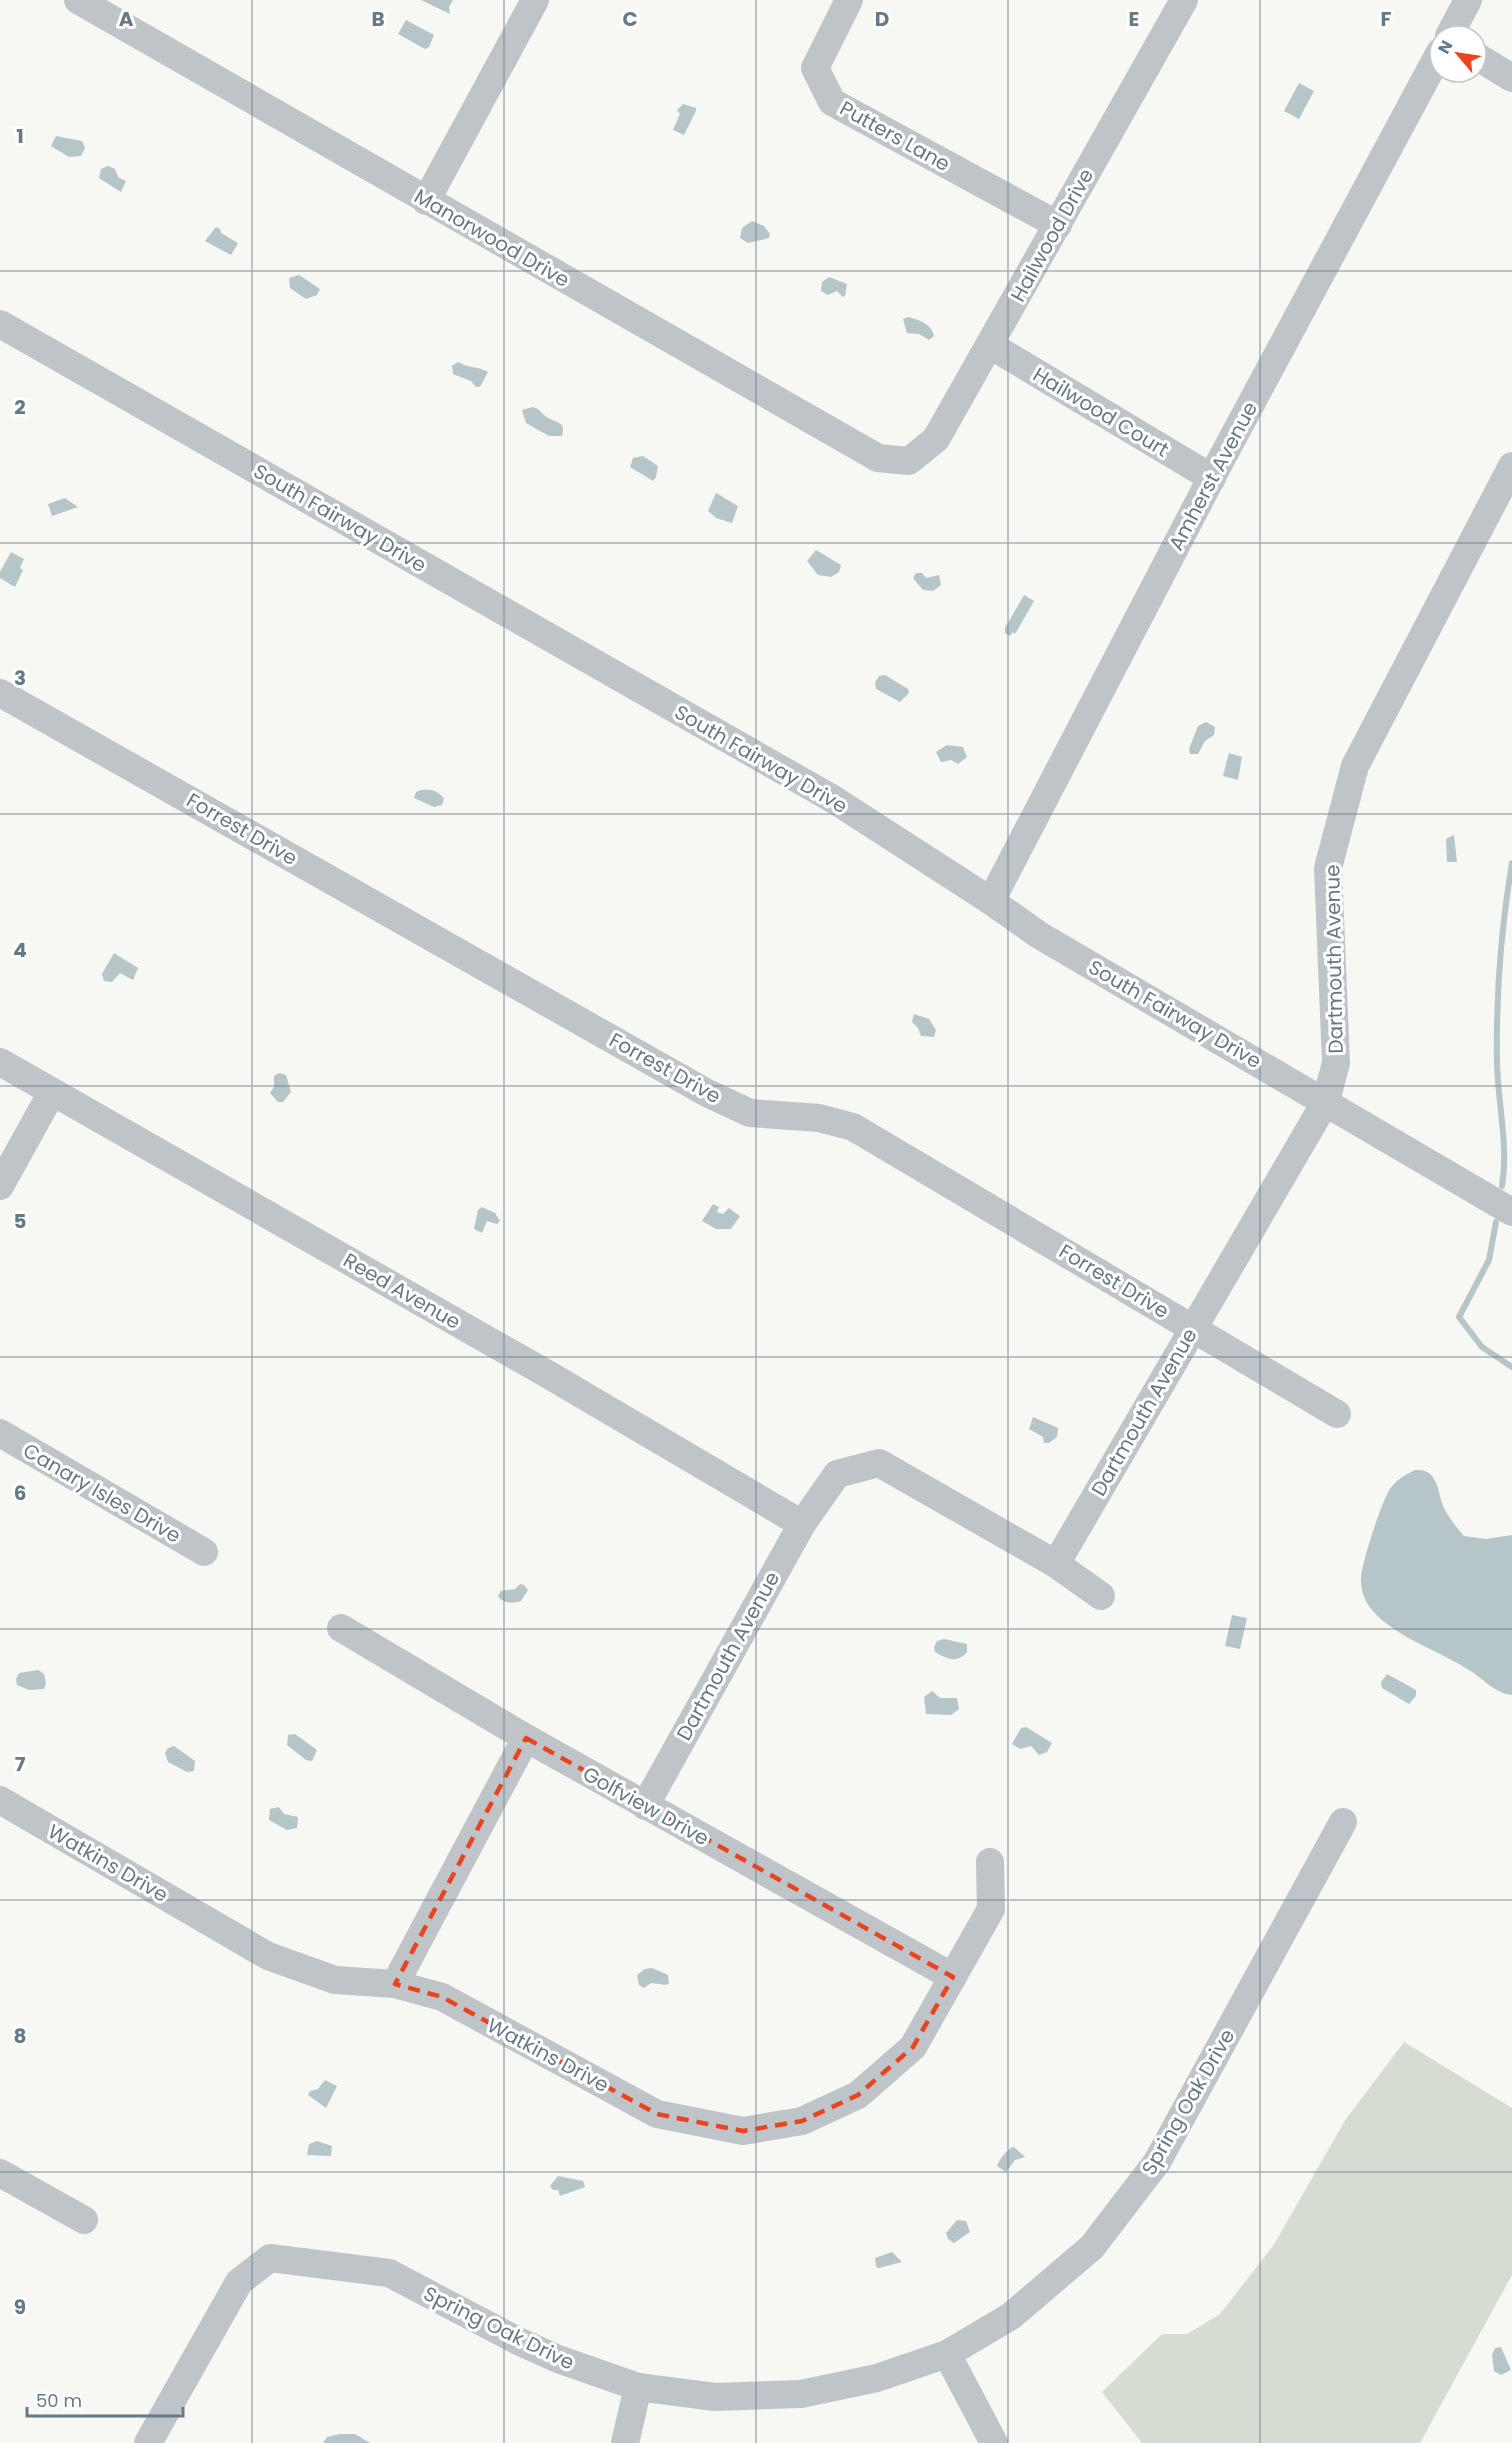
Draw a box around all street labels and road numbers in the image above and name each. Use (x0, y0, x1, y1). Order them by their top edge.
street label: Putters Lane (835, 94, 955, 178)
street label: Hailwood Drive (1004, 163, 1100, 307)
street label: Manorwood Drive (409, 182, 575, 294)
street label: Hailwood Court (1028, 360, 1174, 464)
street label: Amherst Avenue (1162, 397, 1264, 555)
street label: South Fairway Drive (248, 457, 432, 579)
street label: South Fairway Drive (669, 698, 853, 820)
street label: Forrest Drive (182, 786, 302, 872)
street label: Dartmouth Avenue (1318, 864, 1350, 1054)
street label: South Fairway Drive (1083, 953, 1267, 1075)
street label: Forrest Drive (604, 1026, 726, 1110)
street label: Forrest Drive (1054, 1237, 1174, 1325)
street label: Reed Avenue (338, 1246, 466, 1336)
street label: Dartmouth Avenue (1085, 1323, 1203, 1501)
street label: Canary Isles Drive (18, 1436, 186, 1550)
street label: Dartmouth Avenue (670, 1567, 786, 1745)
street label: Golfview Drive (578, 1760, 714, 1852)
street label: Watkins Drive (43, 1817, 173, 1909)
street label: Watkins Drive (482, 2011, 614, 2099)
street label: Spring Oak Drive (1135, 2024, 1241, 2180)
street label: Spring Oak Drive (419, 2279, 579, 2377)

